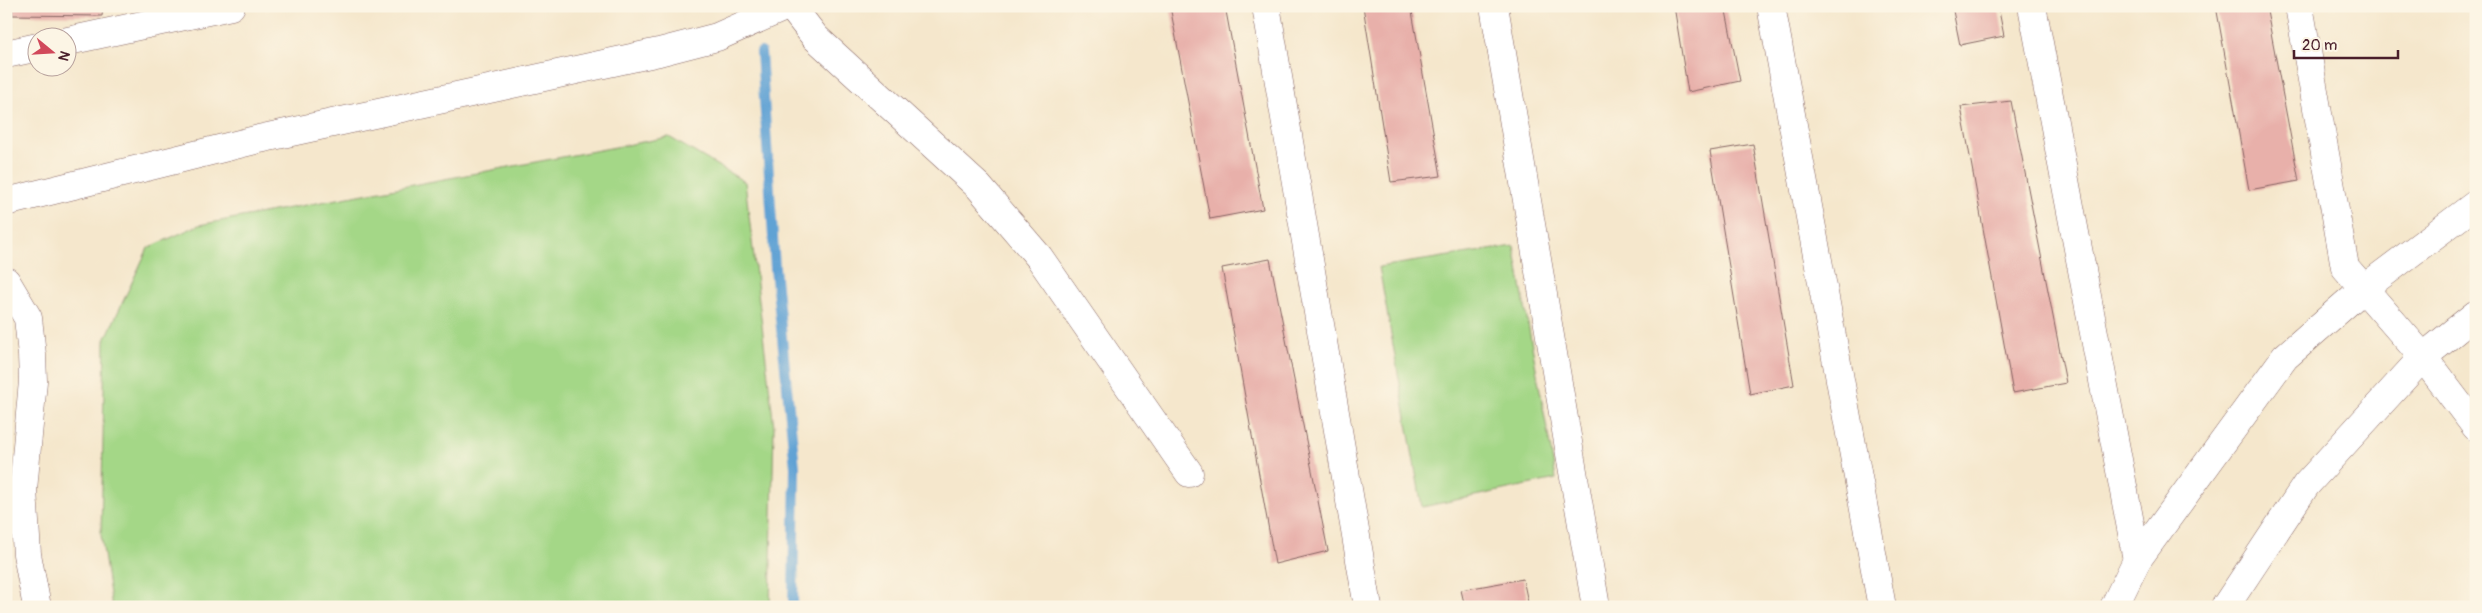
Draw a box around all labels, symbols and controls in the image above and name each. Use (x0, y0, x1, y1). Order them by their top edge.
north arrow (28, 28, 78, 78)
scale bar (2294, 28, 2398, 60)
text: 20 m (2302, 36, 2337, 55)
text: N (54, 49, 73, 63)

